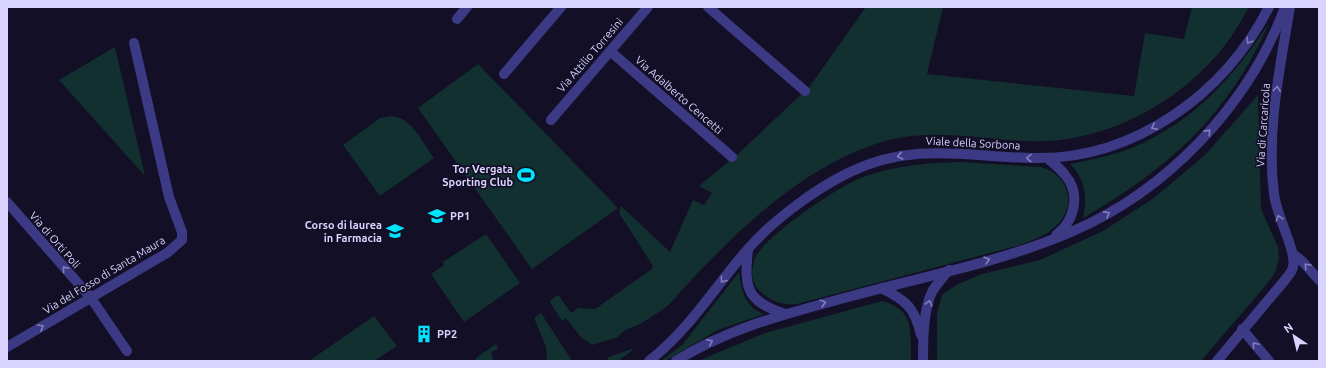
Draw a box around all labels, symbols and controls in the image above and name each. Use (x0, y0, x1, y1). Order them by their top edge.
street label: Via Attilio Torresini (555, 16, 625, 94)
one-way arrow (1247, 37, 1254, 44)
street label: Via Adalberto Cencetti (633, 54, 725, 136)
street label: Via di Carcaricola (1254, 83, 1272, 167)
one-way arrow (1273, 86, 1282, 92)
one-way arrow (1151, 122, 1158, 130)
one-way arrow (1203, 129, 1210, 137)
street label: Viale della Sorbona (925, 135, 1021, 151)
one-way arrow (897, 151, 903, 159)
one-way arrow (1026, 154, 1032, 162)
place label: Tor Vergata Sporting Club (442, 163, 513, 188)
sports icon: Tor Vergata Sporting Club (516, 165, 536, 185)
school or university icon: PP1 (427, 206, 447, 226)
street label: Via di Orti Poli (27, 209, 83, 271)
place label: PP1 (450, 210, 470, 222)
one-way arrow (1103, 211, 1110, 218)
one-way arrow (1276, 214, 1284, 221)
place label: Corso di laurea in Farmacia (305, 219, 382, 244)
school or university icon: Corso di laurea in Farmacia (385, 221, 405, 241)
street label: Via del Fosso di Santa Maura (41, 234, 167, 316)
one-way arrow (983, 256, 990, 265)
one-way arrow (1304, 263, 1312, 271)
one-way arrow (62, 266, 69, 273)
one-way arrow (721, 275, 728, 282)
one-way arrow (924, 299, 933, 306)
one-way arrow (820, 300, 826, 308)
north arrow (1274, 316, 1314, 356)
text: N (1281, 321, 1295, 335)
building icon: PP2 (414, 324, 434, 344)
one-way arrow (37, 325, 44, 332)
place label: PP2 (437, 328, 457, 340)
one-way arrow (705, 339, 713, 347)
one-way arrow (1253, 343, 1260, 350)

